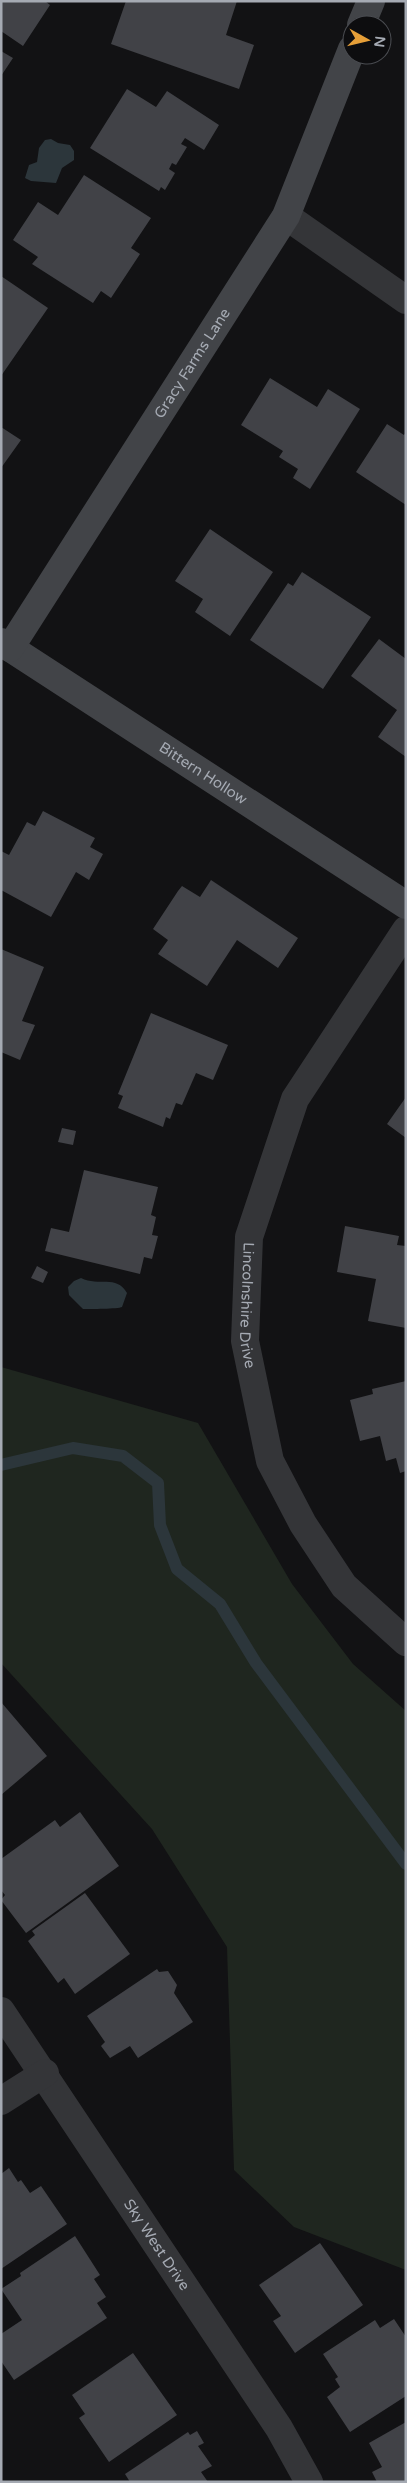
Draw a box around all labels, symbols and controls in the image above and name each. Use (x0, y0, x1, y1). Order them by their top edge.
north arrow (342, 15, 392, 65)
text: N (370, 35, 389, 48)
street label: Gracy Farms Lane (150, 305, 234, 422)
street label: Bittern Hollow (156, 738, 251, 808)
street label: Lincolnshire Drive (236, 1242, 259, 1370)
street label: Sky West Drive (120, 2196, 194, 2294)

